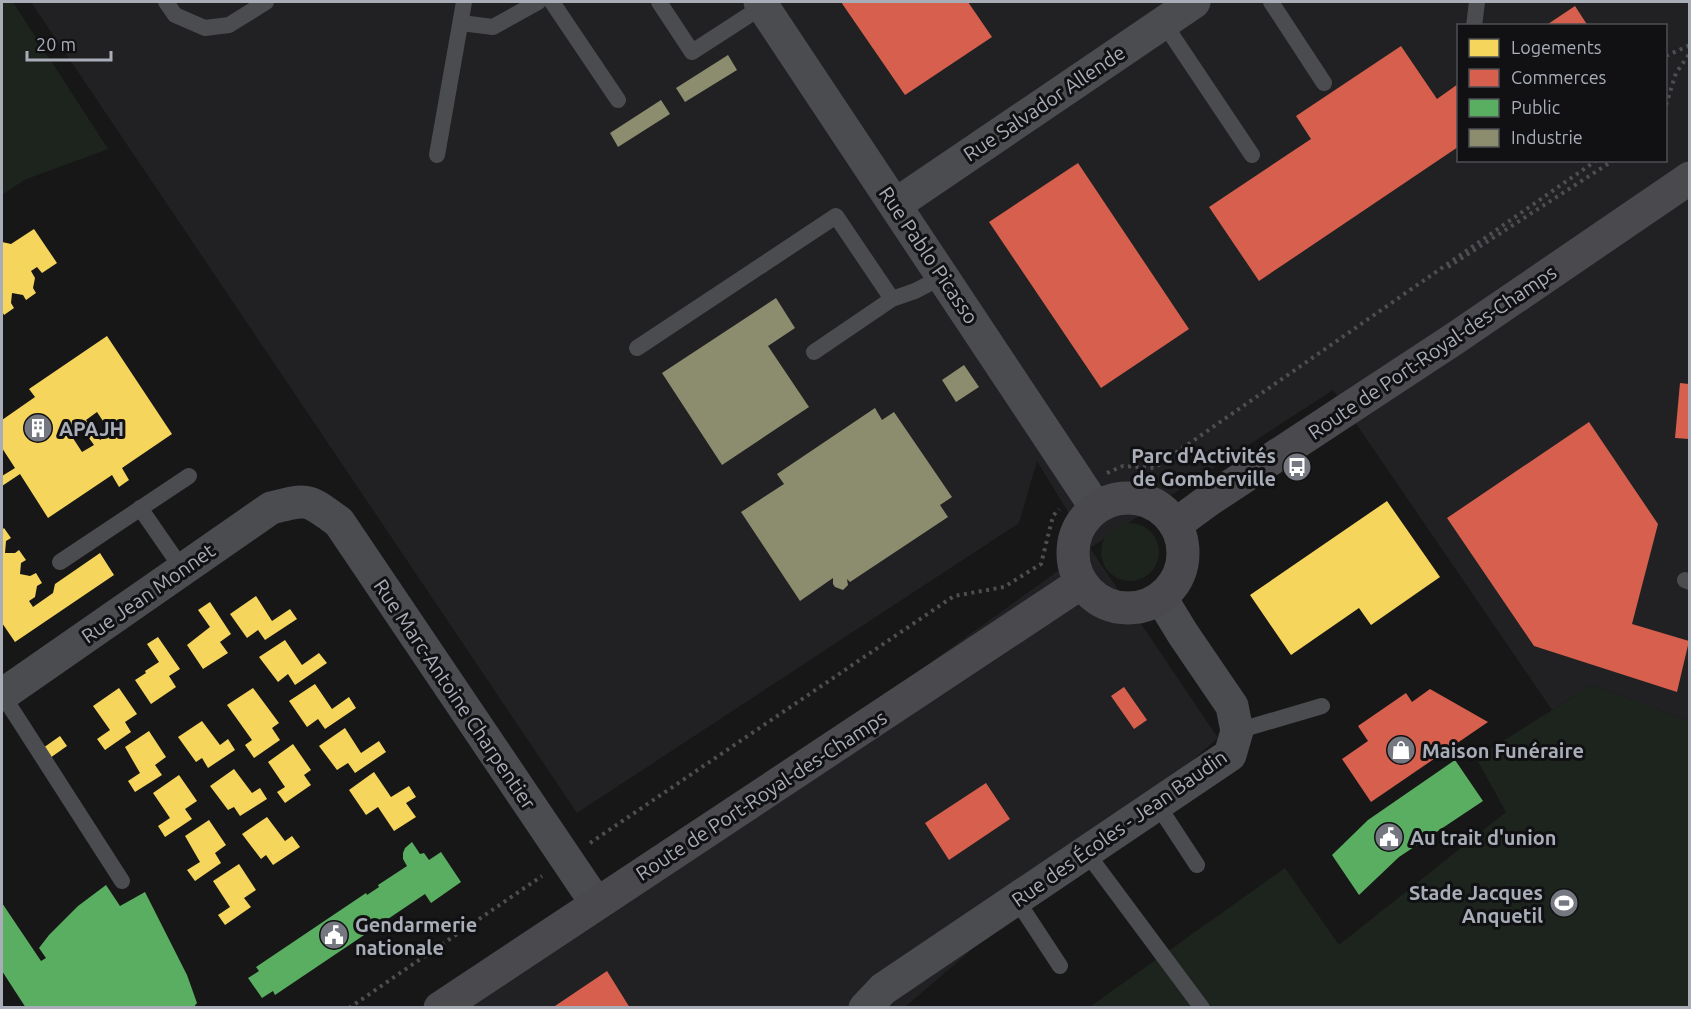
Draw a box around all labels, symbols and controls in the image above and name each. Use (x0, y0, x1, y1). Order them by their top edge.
scale bar (27, 24, 111, 62)
legend (1457, 24, 1667, 162)
text: 20 m (36, 34, 76, 54)
text: Logements (1511, 37, 1602, 57)
street label: Rue Salvador Allende (959, 40, 1129, 166)
text: Commerces (1511, 67, 1607, 87)
text: Public (1511, 97, 1560, 117)
text: Industrie (1511, 127, 1583, 147)
street label: Rue Pablo Picasso (875, 182, 983, 328)
street label: Route de Port-Royal-des-Champs (1304, 260, 1560, 444)
building icon: APAJH (22, 412, 54, 444)
place label: APAJH (59, 417, 124, 440)
place label: Parc d'Activités de Gomberville (1131, 444, 1276, 490)
bus stop icon: Parc d'Activités de Gomberville (1281, 451, 1313, 483)
street label: Rue Jean Monnet (77, 538, 219, 648)
street label: Rue Marc-Antoine Charpentier (369, 575, 541, 814)
street label: Route de Port-Royal-des-Champs (631, 705, 891, 885)
shop icon: Maison Funéraire (1385, 734, 1417, 766)
place label: Maison Funéraire (1422, 739, 1584, 762)
street label: Rue des Écoles - Jean Baudin (1007, 745, 1231, 911)
public building icon: Au trait d'union (1373, 821, 1405, 853)
place label: Au trait d'union (1410, 826, 1557, 849)
place label: Stade Jacques Anquetil (1409, 881, 1543, 927)
sports icon: Stade Jacques Anquetil (1548, 887, 1580, 919)
place label: Gendarmerie nationale (355, 913, 477, 959)
public building icon: Gendarmerie nationale (318, 919, 350, 951)

